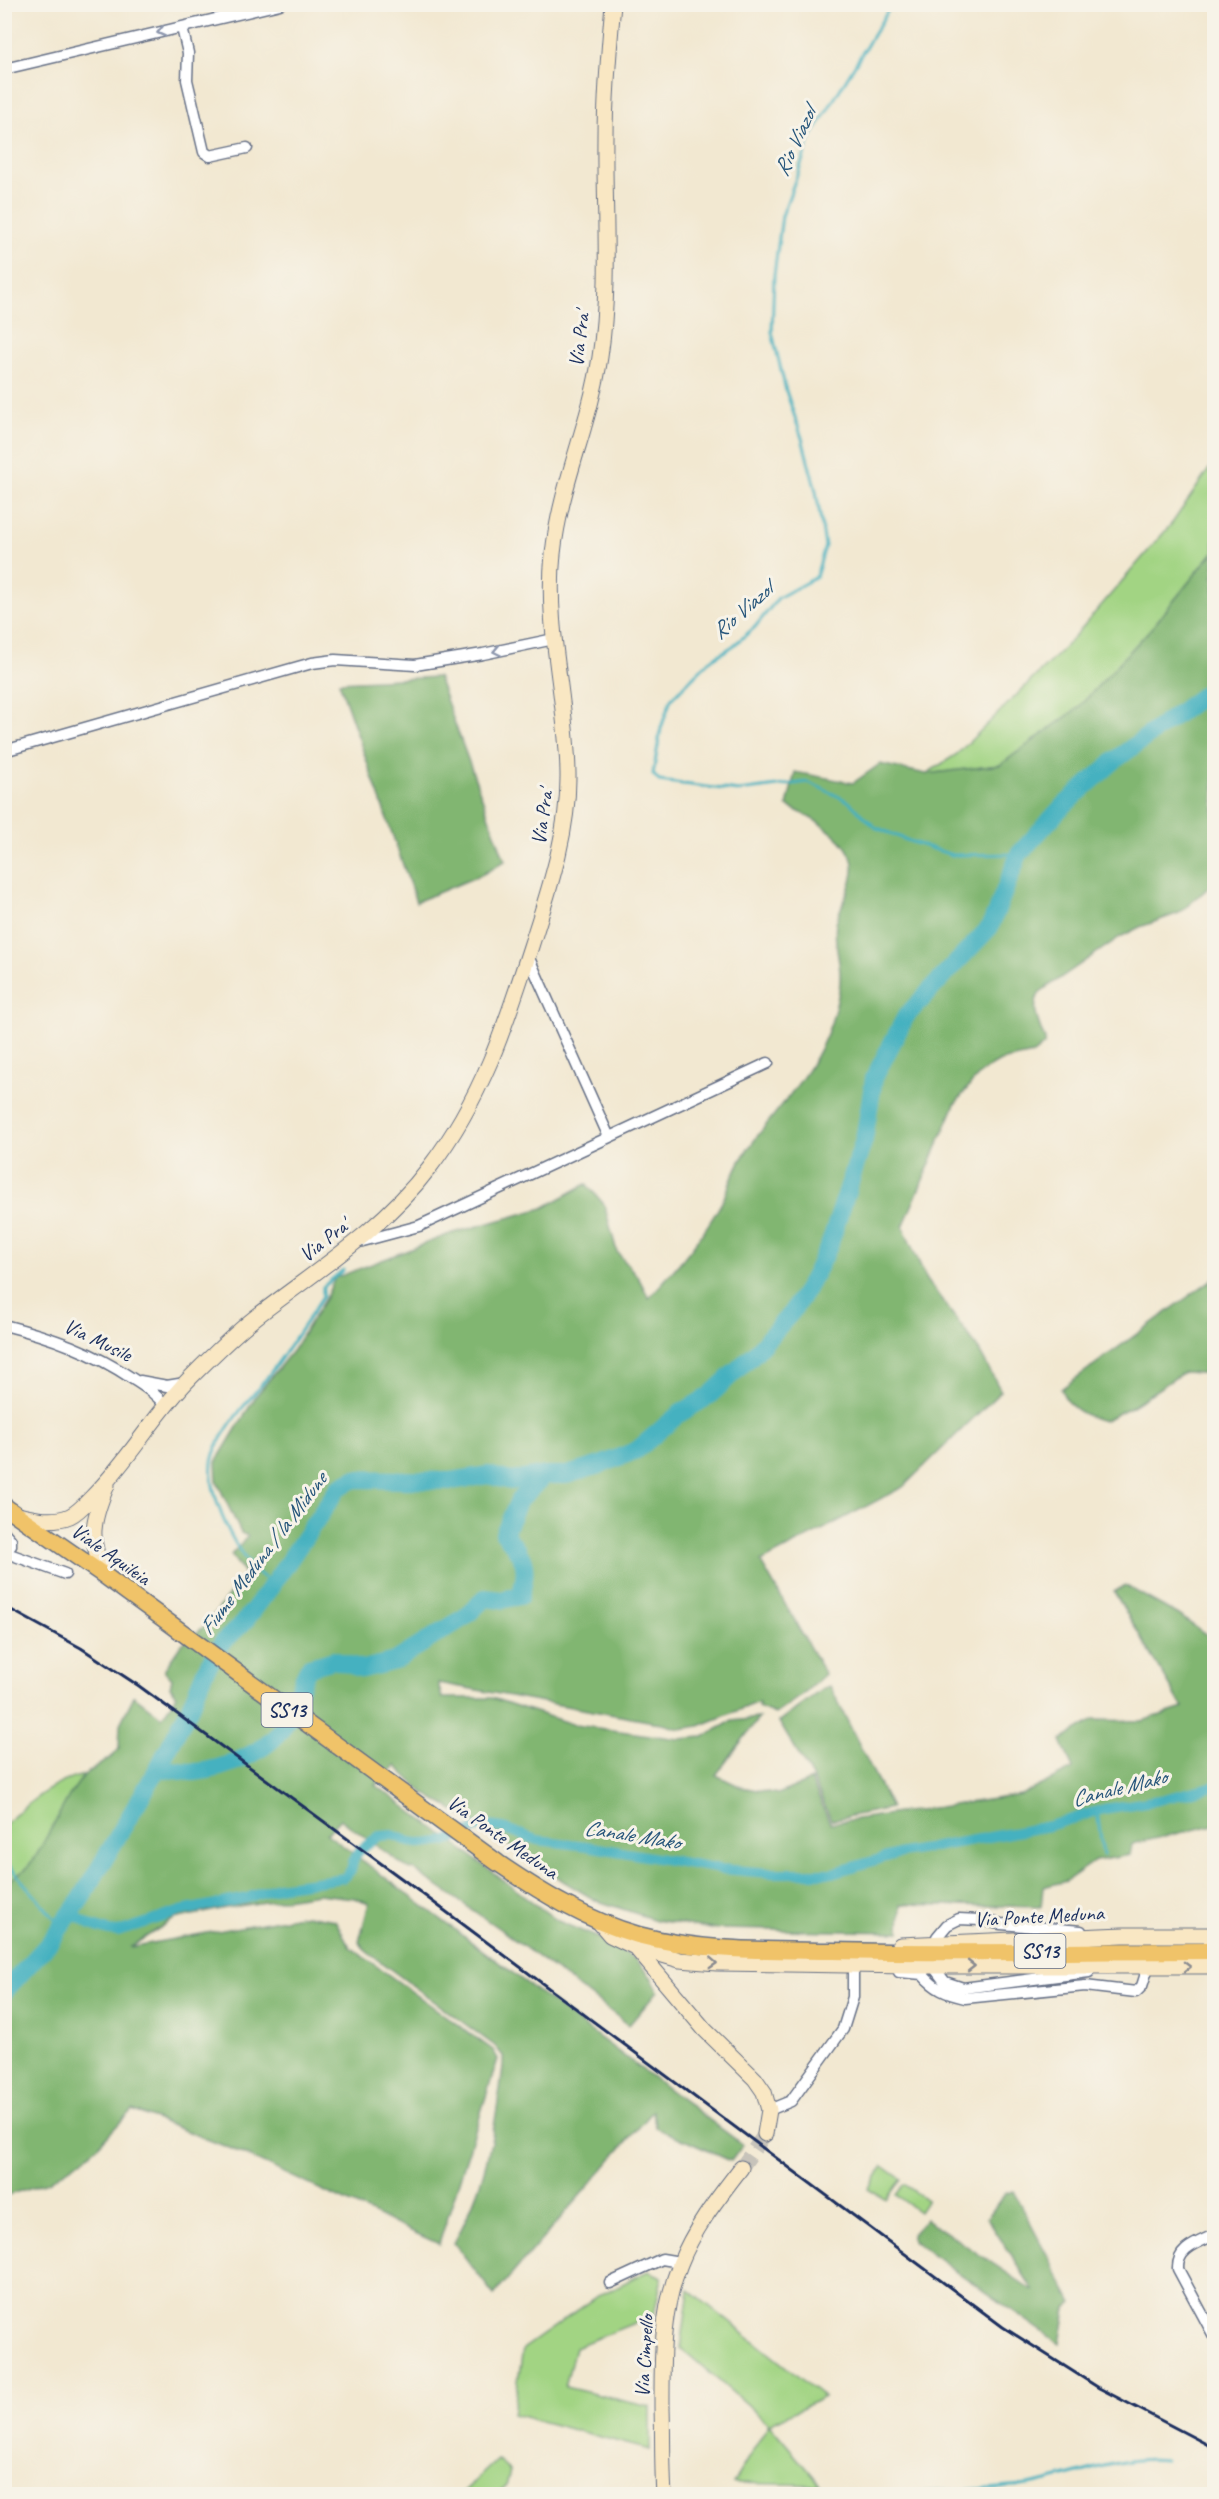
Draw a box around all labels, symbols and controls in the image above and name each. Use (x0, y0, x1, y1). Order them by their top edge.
one-way arrow (157, 25, 167, 38)
water label: Rio Viazol (767, 97, 826, 181)
street label: Via Pra' (563, 305, 596, 368)
water label: Rio Viazol (706, 572, 784, 645)
one-way arrow (492, 644, 502, 657)
street label: Via Pra' (525, 783, 559, 846)
street label: Via Pra' (294, 1210, 358, 1267)
street label: Via Musile (60, 1313, 137, 1368)
water label: Fiume Meduna / la Midune (193, 1464, 336, 1641)
street label: Viale Aquileia (66, 1517, 157, 1592)
road number: SS13 (262, 1693, 312, 1727)
water label: Canale Mako (1069, 1762, 1173, 1813)
street label: Via Ponte Meduna (442, 1789, 565, 1886)
water label: Canale Mako (582, 1814, 686, 1857)
street label: Via Ponte Meduna (974, 1900, 1106, 1932)
road number: SS13 (1014, 1934, 1066, 1968)
one-way arrow (708, 1956, 717, 1969)
one-way arrow (966, 1960, 975, 1973)
one-way arrow (1182, 1961, 1191, 1973)
street label: Via Cimpello (629, 2311, 659, 2398)

